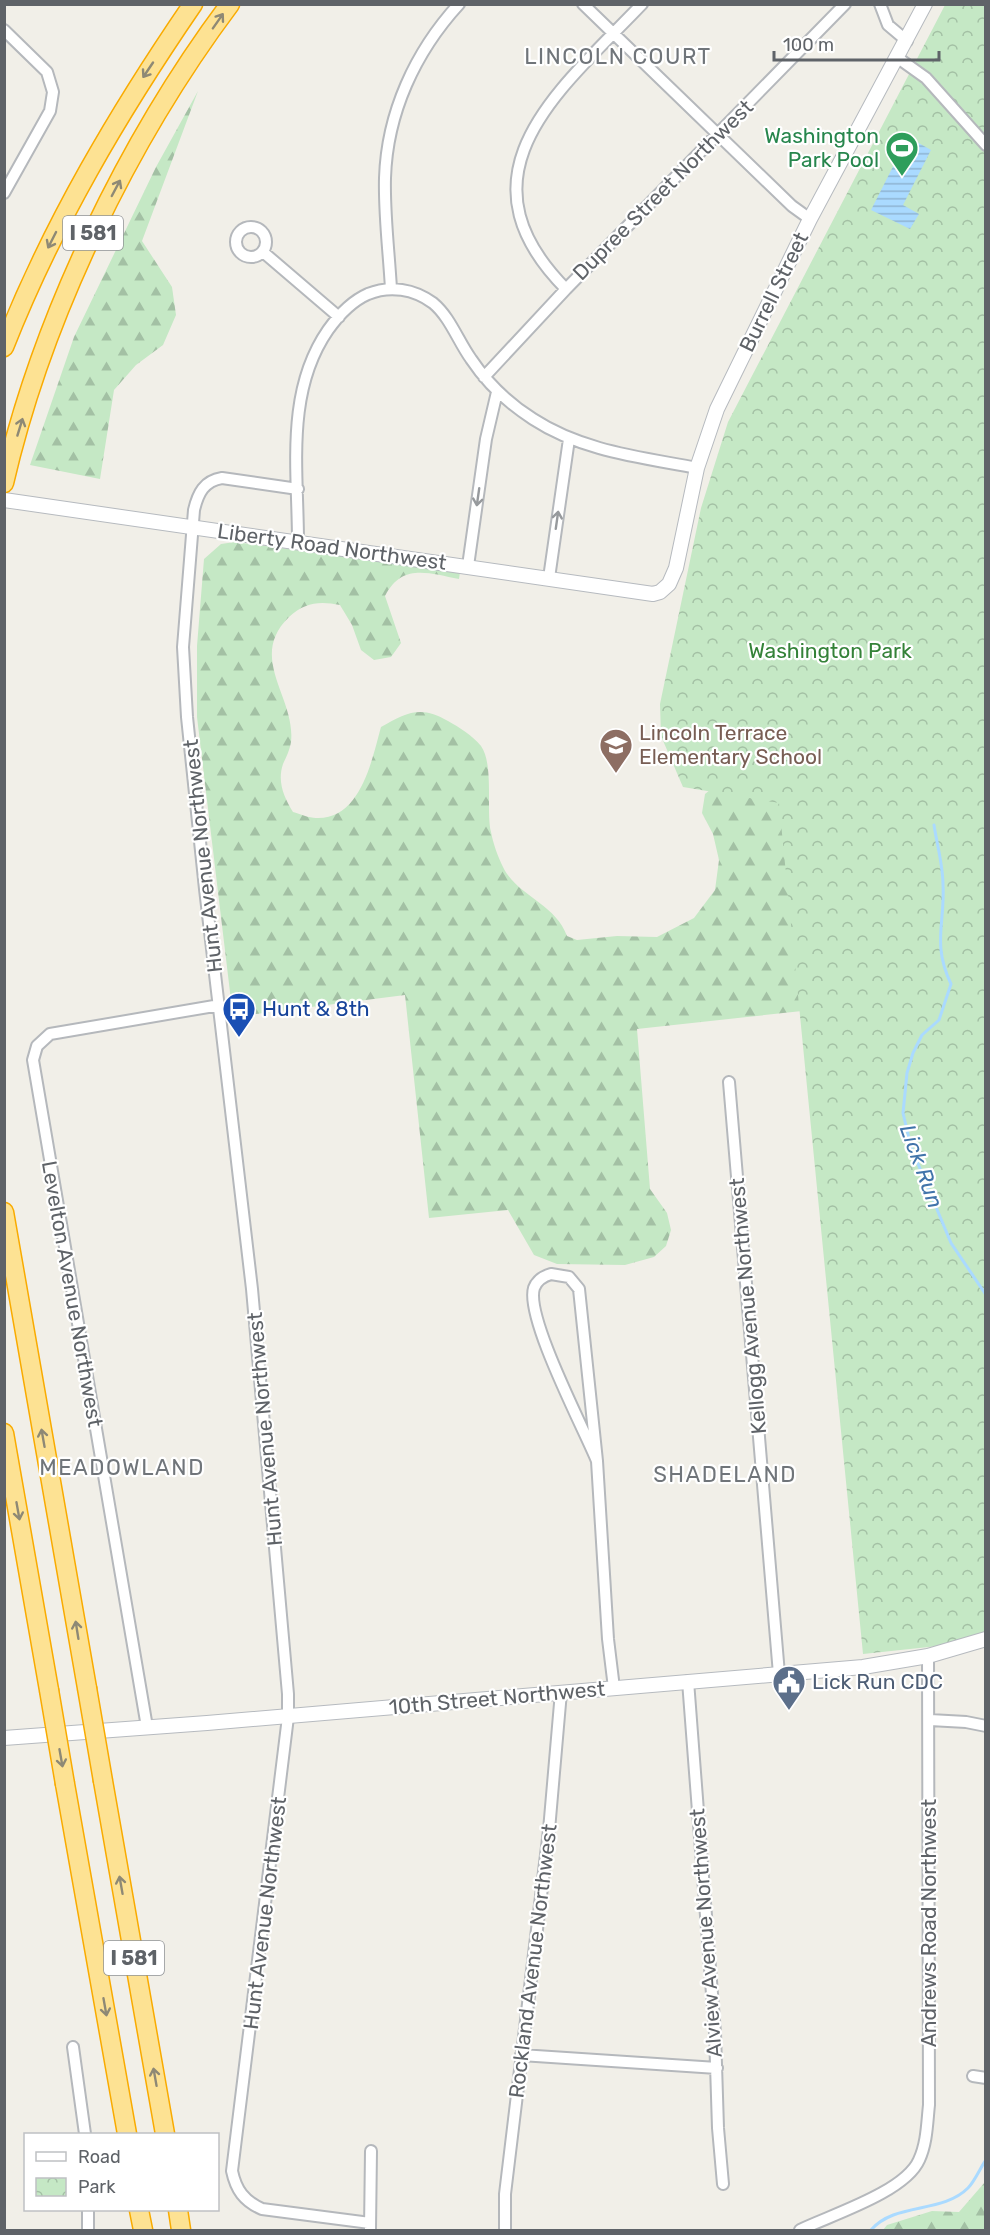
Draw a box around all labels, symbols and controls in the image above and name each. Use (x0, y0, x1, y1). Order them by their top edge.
one-way arrow (211, 14, 224, 30)
scale bar (774, 24, 939, 62)
text: 100 m (783, 34, 834, 56)
district label: LINCOLN COURT (524, 43, 712, 70)
one-way arrow (142, 61, 154, 78)
street label: Dupree Street Northwest (567, 94, 758, 285)
place label: Washington Park Pool (764, 123, 879, 172)
sports icon: Washington Park Pool (884, 130, 920, 177)
one-way arrow (111, 179, 122, 197)
road number: I 581 (63, 216, 123, 250)
street label: Burrell Street (734, 228, 813, 356)
one-way arrow (46, 230, 58, 248)
one-way arrow (15, 418, 26, 437)
one-way arrow (472, 487, 483, 507)
one-way arrow (552, 511, 563, 531)
street label: Liberty Road Northwest (216, 518, 448, 575)
park label: Washington Park (748, 638, 912, 663)
place label: Lincoln Terrace Elementary School (639, 720, 822, 769)
school or university icon: Lincoln Terrace Elementary School (598, 727, 634, 774)
street label: Hunt Avenue Northwest (178, 738, 227, 974)
bus stop icon: Hunt & 8th (221, 991, 257, 1038)
place label: Hunt & 8th (262, 996, 370, 1021)
water label: Lick Run (894, 1121, 949, 1212)
street label: Levelton Avenue Northwest (37, 1159, 108, 1429)
street label: Kellogg Avenue Northwest (724, 1177, 771, 1435)
street label: Hunt Avenue Northwest (242, 1311, 287, 1547)
one-way arrow (38, 1429, 49, 1448)
district label: MEADOWLAND (39, 1454, 205, 1481)
district label: SHADELAND (653, 1461, 797, 1488)
one-way arrow (13, 1501, 24, 1520)
one-way arrow (72, 1621, 83, 1640)
public building icon: Lick Run CDC (771, 1664, 807, 1711)
place label: Lick Run CDC (812, 1669, 943, 1694)
street label: 10th Street Northwest (388, 1676, 606, 1719)
one-way arrow (55, 1748, 66, 1767)
street label: Hunt Avenue Northwest (238, 1795, 291, 2031)
street label: Andrews Road Northwest (916, 1799, 941, 2047)
street label: Alview Avenue Northwest (684, 1808, 727, 2058)
street label: Rockland Avenue Northwest (503, 1822, 562, 2099)
one-way arrow (116, 1875, 127, 1895)
road number: I 581 (104, 1941, 164, 1975)
one-way arrow (100, 1997, 111, 2017)
one-way arrow (149, 2067, 160, 2087)
legend (24, 2133, 219, 2211)
text: Road (78, 2146, 121, 2168)
text: Park (78, 2176, 116, 2198)

